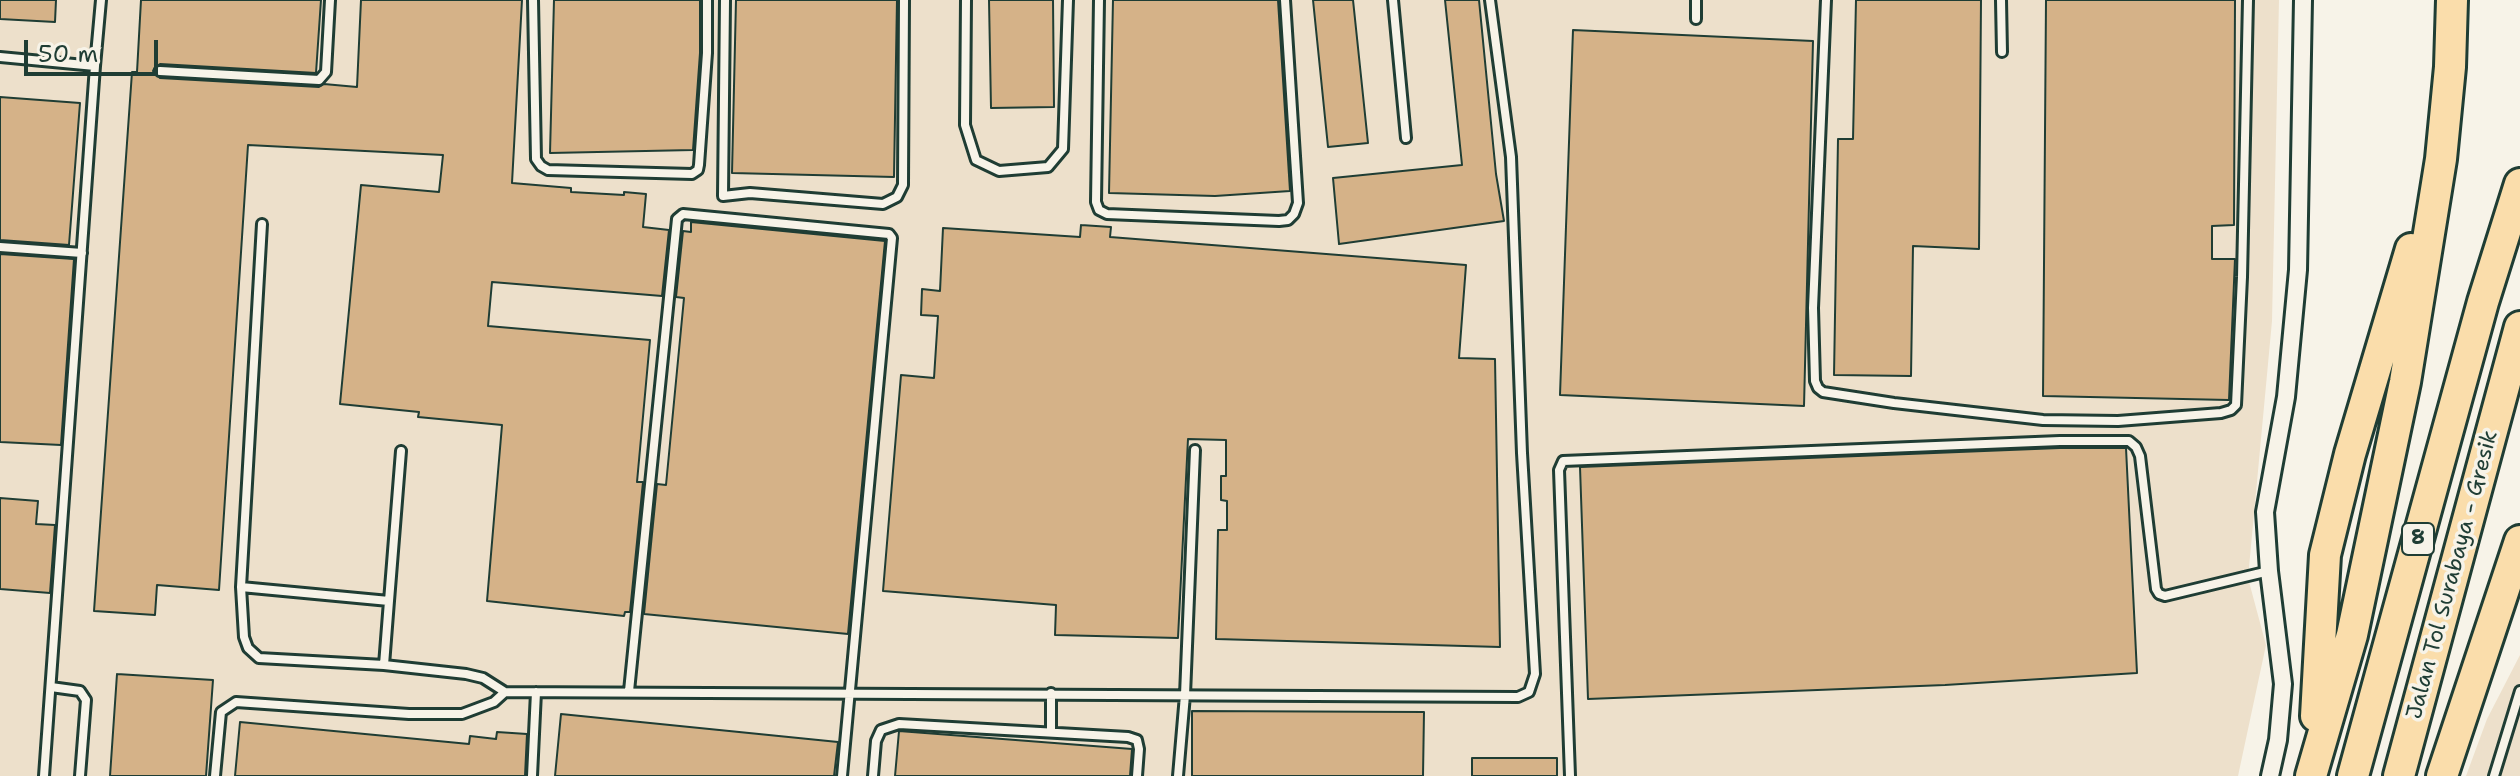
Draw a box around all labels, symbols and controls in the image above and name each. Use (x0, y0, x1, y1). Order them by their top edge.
scale bar (28, 24, 162, 74)
text: 50 m (38, 38, 98, 70)
street label: Jalan Tol Surabaya - Gresik (2402, 428, 2504, 722)
road number: 8 (2402, 523, 2434, 555)

